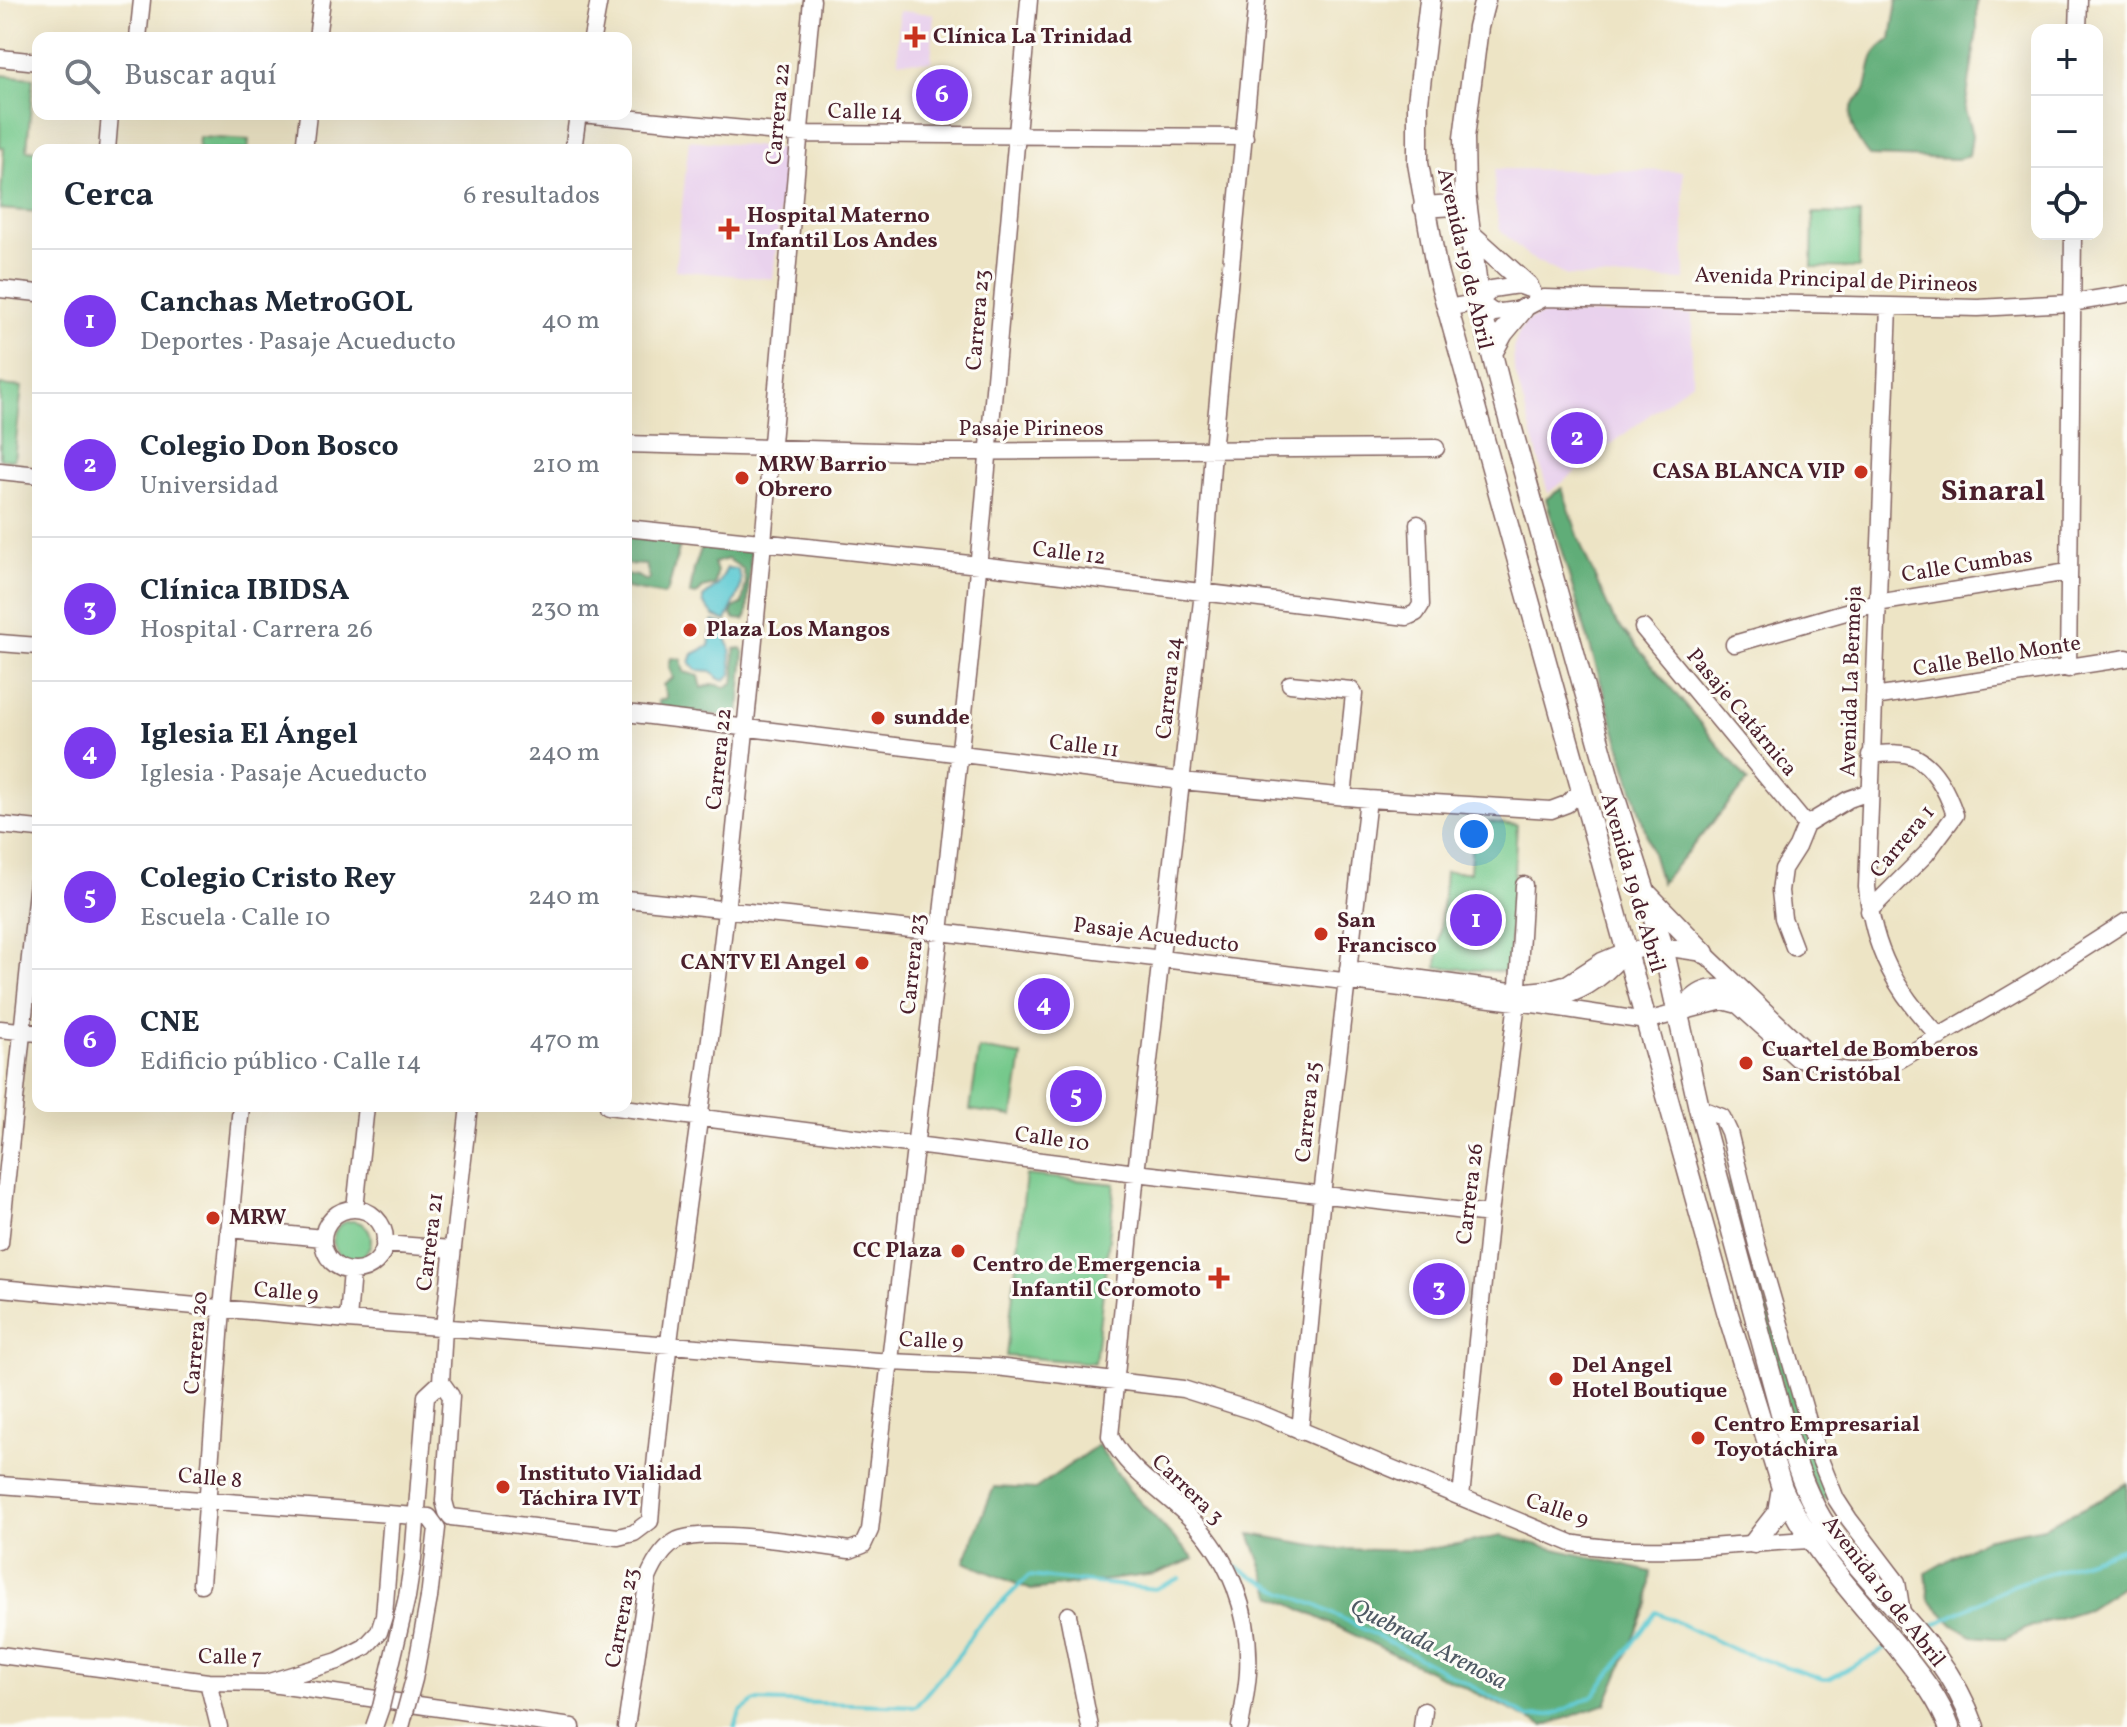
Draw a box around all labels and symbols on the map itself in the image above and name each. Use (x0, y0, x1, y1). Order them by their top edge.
place label: Clínica La Trinidad (933, 22, 1132, 53)
marker: Clínica La Trinidad (904, 26, 926, 48)
street label: Carrera 22 (759, 62, 799, 166)
pin: 6 (916, 65, 968, 125)
street label: Calle 14 (827, 97, 903, 129)
street label: Avenida 19 de Abril (1428, 165, 1500, 353)
place label: Hospital Materno Infantil Los Andes (747, 201, 938, 257)
marker: Hospital Materno Infantil Los Andes (718, 218, 740, 240)
street label: Avenida Principal de Pirineos (1694, 261, 1978, 301)
street label: Carrera 23 (959, 268, 999, 372)
pin: 2 (1551, 408, 1603, 468)
street label: Pasaje Pirineos (958, 414, 1104, 445)
place label: MRW Barrio Obrero (758, 450, 887, 506)
place label: CASA BLANCA VIP (1652, 457, 1845, 488)
marker: CASA BLANCA VIP (1852, 463, 1870, 481)
marker: MRW Barrio Obrero (733, 469, 751, 487)
district label: Sinaral (1941, 471, 2045, 513)
street label: Calle 12 (1031, 534, 1107, 574)
street label: Calle Cumbas (1899, 540, 2035, 592)
street label: Avenida La Bermeja (1833, 585, 1871, 777)
place label: Plaza Los Mangos (706, 615, 890, 646)
marker: Plaza Los Mangos (681, 621, 699, 639)
street label: Calle Bello Monte (1911, 628, 2083, 686)
street label: Carrera 24 (1149, 635, 1191, 741)
street label: Pasaje Catárnica (1678, 642, 1804, 784)
place label: sundde (894, 703, 970, 734)
street label: Carrera 22 (699, 706, 741, 812)
marker: sundde (869, 709, 887, 727)
street label: Calle 11 (1047, 727, 1121, 767)
street label: Avenida 19 de Abril (1592, 790, 1672, 976)
street label: Carrera 1 (1863, 799, 1943, 885)
your location (1454, 814, 1494, 854)
pin: 1 (1450, 890, 1502, 950)
place label: San Francisco (1337, 906, 1437, 962)
street label: Pasaje Acueducto (1071, 910, 1241, 962)
street label: Carrera 23 (893, 912, 935, 1016)
marker: San Francisco (1312, 925, 1330, 943)
place label: CANTV El Angel (681, 948, 846, 979)
marker: CANTV El Angel (853, 954, 871, 972)
pin: 4 (1018, 974, 1070, 1034)
place label: Cuartel de Bomberos San Cristóbal (1762, 1035, 1978, 1091)
marker: Cuartel de Bomberos San Cristóbal (1737, 1054, 1755, 1072)
street label: Carrera 25 (1288, 1060, 1330, 1164)
pin: 5 (1050, 1066, 1102, 1126)
street label: Calle 10 (1013, 1119, 1091, 1161)
street label: Carrera 26 (1449, 1142, 1493, 1246)
street label: Carrera 21 (410, 1191, 452, 1293)
place label: MRW (229, 1203, 286, 1234)
marker: MRW (204, 1209, 222, 1227)
place label: CC Plaza (853, 1236, 942, 1267)
marker: CC Plaza (949, 1242, 967, 1260)
place label: Centro de Emergencia Infantil Coromoto (973, 1250, 1201, 1306)
pin: 3 (1413, 1259, 1465, 1319)
marker: Centro de Emergencia Infantil Coromoto (1208, 1267, 1230, 1289)
street label: Calle 9 (252, 1275, 320, 1311)
street label: Carrera 20 (177, 1290, 217, 1396)
street label: Calle 9 (898, 1325, 964, 1359)
place label: Del Angel Hotel Boutique (1572, 1351, 1727, 1407)
marker: Del Angel Hotel Boutique (1547, 1370, 1565, 1388)
place label: Centro Empresarial Toyotáchira (1714, 1410, 1920, 1466)
marker: Centro Empresarial Toyotáchira (1689, 1429, 1707, 1447)
street label: Carrera 3 (1144, 1448, 1230, 1532)
place label: Instituto Vialidad Táchira IVT (519, 1459, 702, 1515)
street label: Calle 8 (177, 1461, 243, 1497)
marker: Instituto Vialidad Táchira IVT (494, 1478, 512, 1496)
street label: Calle 9 (1521, 1486, 1593, 1536)
street label: Avenida 19 de Abril (1814, 1510, 1952, 1674)
street label: Carrera 23 (598, 1565, 648, 1671)
water label: Quebrada Arenosa (1344, 1591, 1512, 1699)
street label: Calle 7 (198, 1642, 262, 1674)

